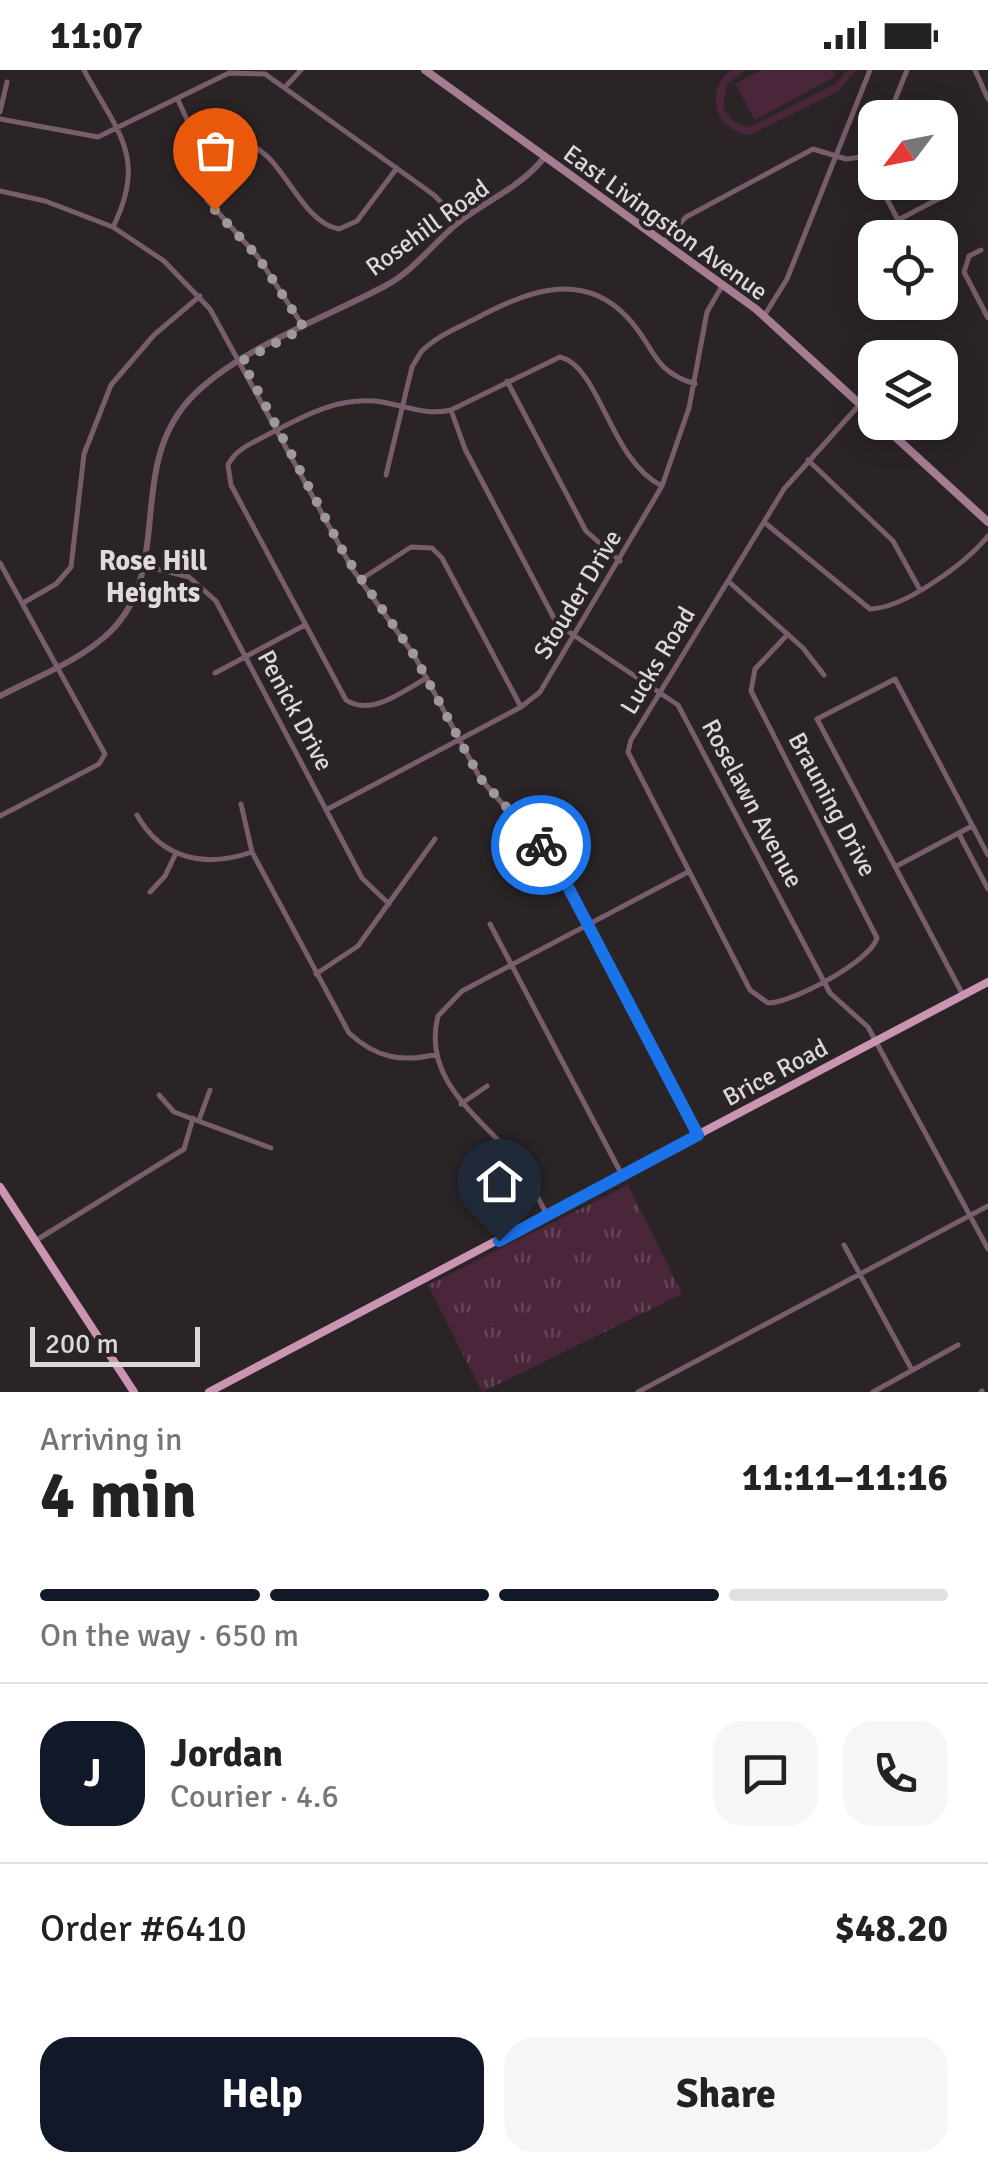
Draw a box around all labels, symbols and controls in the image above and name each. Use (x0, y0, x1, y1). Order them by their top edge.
text: 11:07 (50, 12, 143, 59)
north arrow (858, 100, 958, 200)
map controls (858, 100, 958, 440)
pin (173, 108, 258, 211)
icon: bag (188, 123, 243, 178)
street label: East Livingston Avenue (557, 138, 774, 307)
street label: Rosehill Road (360, 172, 495, 283)
button: locate (858, 220, 958, 320)
button: layers (858, 340, 958, 440)
street label: Stouder Drive (527, 524, 628, 665)
district label: Rose Hill Heights (99, 544, 208, 610)
street label: Lucks Road (613, 601, 702, 720)
street label: Penick Drive (251, 645, 340, 776)
street label: Roselawn Avenue (695, 714, 810, 893)
street label: Brauning Drive (782, 727, 884, 882)
courier (491, 795, 591, 895)
icon: bike (514, 818, 569, 873)
street label: Brice Road (717, 1032, 833, 1113)
pin (457, 1139, 542, 1242)
icon: home (472, 1154, 527, 1209)
scale bar (30, 1322, 200, 1366)
text: 200 m (45, 1327, 119, 1361)
text: Arriving in (40, 1420, 182, 1459)
text: 11:11–11:16 (742, 1454, 948, 1501)
text: 4 min (40, 1456, 197, 1536)
text: On the way · 650 m (40, 1616, 299, 1655)
button: chat (713, 1721, 818, 1826)
button: phone (843, 1721, 948, 1826)
text: Jordan (170, 1730, 283, 1777)
text: J (84, 1750, 101, 1797)
text: Courier · 4.6 (170, 1777, 339, 1816)
text: Order #6410 (40, 1905, 247, 1952)
text: $48.20 (835, 1905, 948, 1952)
button: Help (40, 2037, 484, 2152)
button: Share (504, 2037, 948, 2152)

